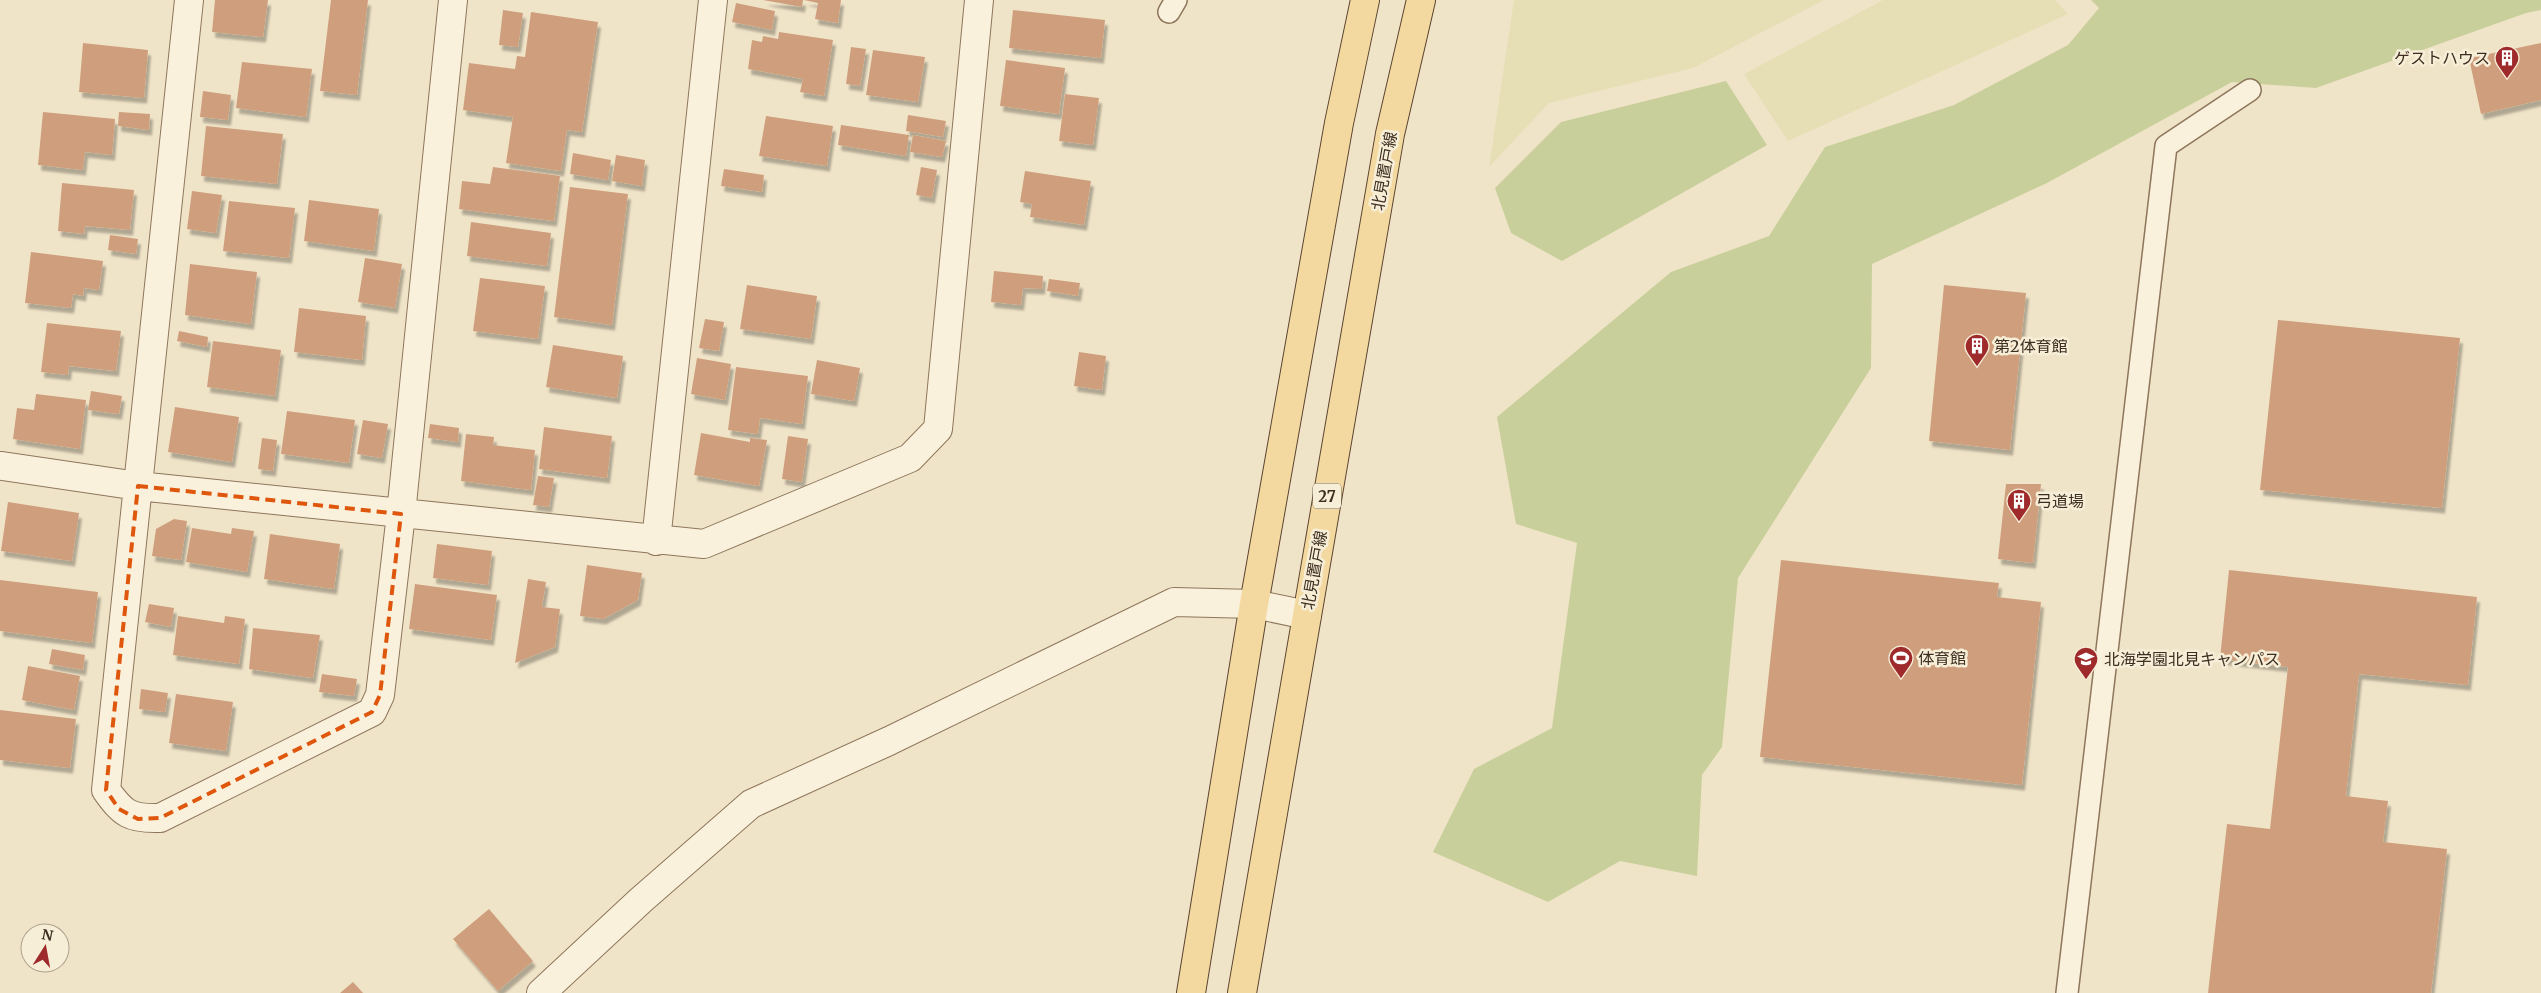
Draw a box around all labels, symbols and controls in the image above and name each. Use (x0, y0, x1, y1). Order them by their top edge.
building icon: ゲストハウス (2494, 45, 2520, 79)
place label: ゲストハウス (2394, 48, 2490, 68)
street label: 北見置戸線 (1367, 130, 1401, 212)
building icon: 第2体育館 (1964, 333, 1990, 367)
place label: 第2体育館 (1994, 336, 2068, 356)
road number: 27 (1313, 484, 1341, 508)
building icon: 弓道場 (2006, 488, 2032, 522)
place label: 弓道場 (2036, 491, 2084, 511)
street label: 北見置戸線 (1297, 529, 1331, 611)
sports icon: 体育館 (1888, 645, 1914, 679)
school or university icon: 北海学園北見キャンパス (2073, 646, 2099, 680)
place label: 体育館 (1918, 648, 1966, 668)
place label: 北海学園北見キャンパス (2104, 649, 2280, 669)
north arrow (20, 923, 70, 973)
text: N (40, 925, 55, 945)

